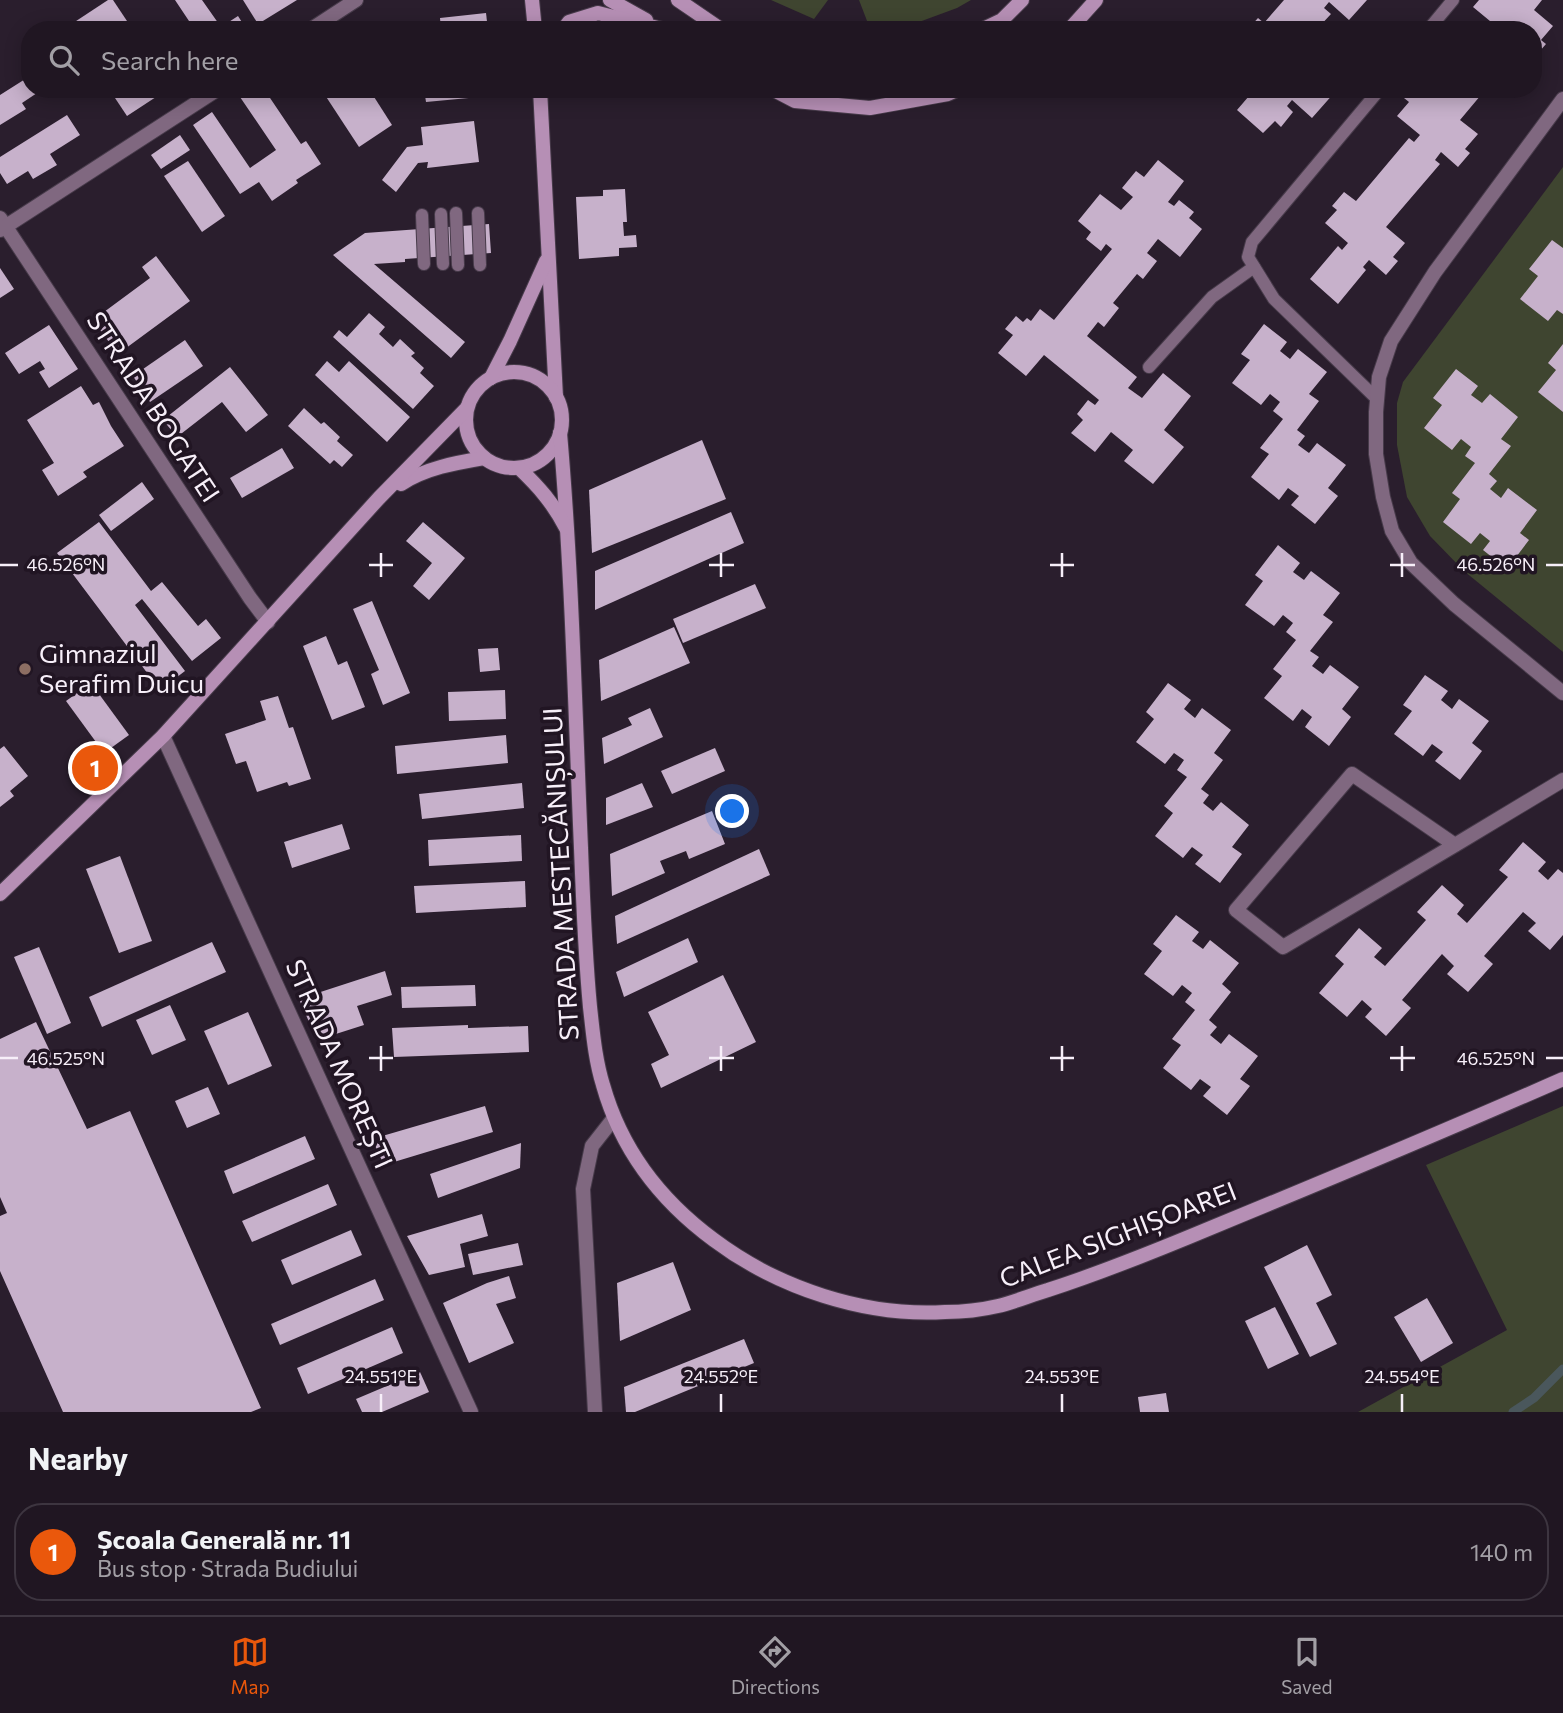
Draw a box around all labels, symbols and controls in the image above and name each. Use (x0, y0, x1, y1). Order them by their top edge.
search box (21, 21, 1542, 98)
icon: search (45, 41, 83, 79)
text: Search here (101, 44, 239, 75)
street label: STRADA BOGATEI (81, 305, 227, 507)
text: 46.526°N (27, 553, 105, 575)
text: 46.526°N (1457, 553, 1535, 575)
place label: Gimnaziul Serafim Duicu (39, 637, 204, 698)
marker: Gimnaziul Serafim Duicu (17, 661, 33, 677)
street label: STRADA MESTECĂNIȘULUI (535, 707, 586, 1041)
pin: 1 (72, 742, 118, 794)
your location (715, 794, 749, 828)
street label: STRADA MOREȘTI (279, 954, 400, 1174)
text: 46.525°N (27, 1047, 105, 1069)
text: 46.525°N (1457, 1047, 1535, 1069)
street label: CALEA SIGHIȘOAREI (995, 1174, 1241, 1295)
text: 24.551°E (345, 1365, 417, 1387)
text: 24.552°E (684, 1365, 758, 1387)
text: 24.553°E (1025, 1365, 1099, 1387)
text: 24.554°E (1364, 1365, 1440, 1387)
text: Nearby (28, 1439, 128, 1476)
text: Școala Generală nr. 11 (97, 1523, 351, 1554)
text: 1 (48, 1538, 58, 1566)
text: 140 m (1470, 1538, 1533, 1566)
text: Bus stop · Strada Budiului (97, 1554, 359, 1582)
tab: Map (231, 1633, 270, 1698)
tab: Directions (731, 1633, 820, 1698)
tab: Saved (1281, 1633, 1332, 1698)

